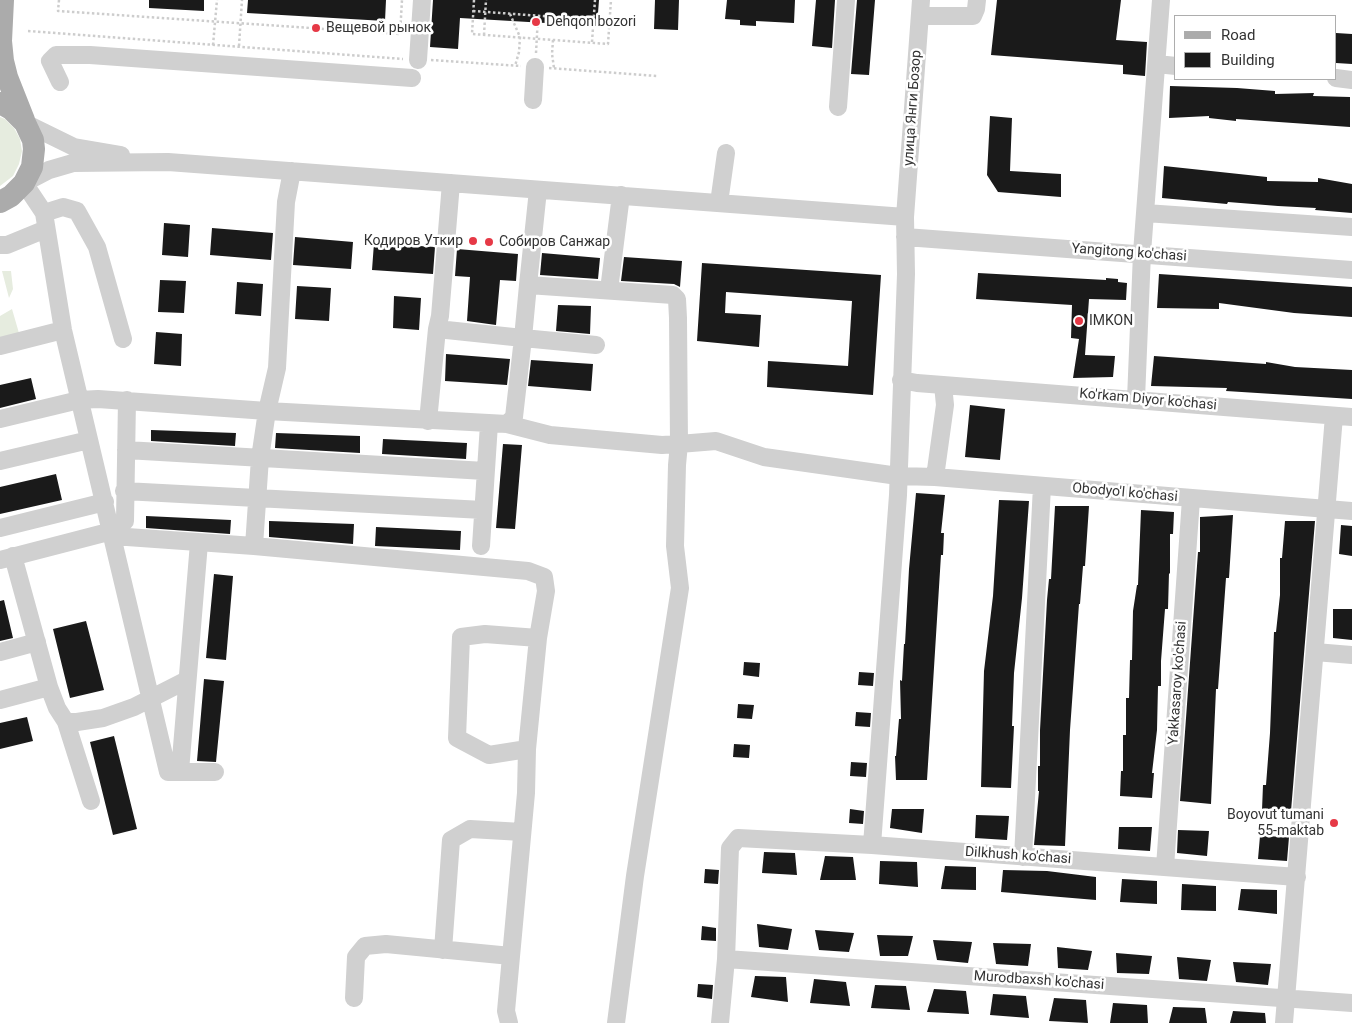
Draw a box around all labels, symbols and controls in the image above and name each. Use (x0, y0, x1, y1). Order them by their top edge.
place label: Dehqon bozori (546, 14, 636, 30)
legend (1174, 15, 1337, 80)
marker: Dehqon bozori (530, 16, 542, 28)
place label: Вещевой рынок (326, 20, 431, 36)
marker: Вещевой рынок (310, 22, 322, 34)
text: Road (1221, 26, 1255, 44)
street label: улица Янги Бозор (901, 50, 925, 166)
text: Building (1221, 51, 1275, 69)
place label: Кодиров Уткир (364, 233, 463, 249)
place label: Собиров Санжар (499, 234, 610, 250)
marker: Кодиров Уткир (467, 235, 479, 247)
marker: Собиров Санжар (483, 236, 495, 248)
street label: Yangitong ko'chasi (1071, 241, 1187, 265)
place label: IMKON (1089, 313, 1133, 329)
marker: IMKON (1073, 315, 1085, 327)
street label: Ko'rkam Diyor ko'chasi (1078, 386, 1218, 414)
street label: Obodyo'l ko'chasi (1072, 480, 1178, 506)
street label: Yakkasaroy ko'chasi (1165, 620, 1191, 746)
place label: Boyovut tumani 55-maktab (1227, 807, 1324, 840)
marker: Boyovut tumani 55-maktab (1328, 817, 1340, 829)
street label: Dilkhush ko'chasi (964, 844, 1072, 868)
street label: Murodbaxsh ko'chasi (973, 968, 1105, 994)

